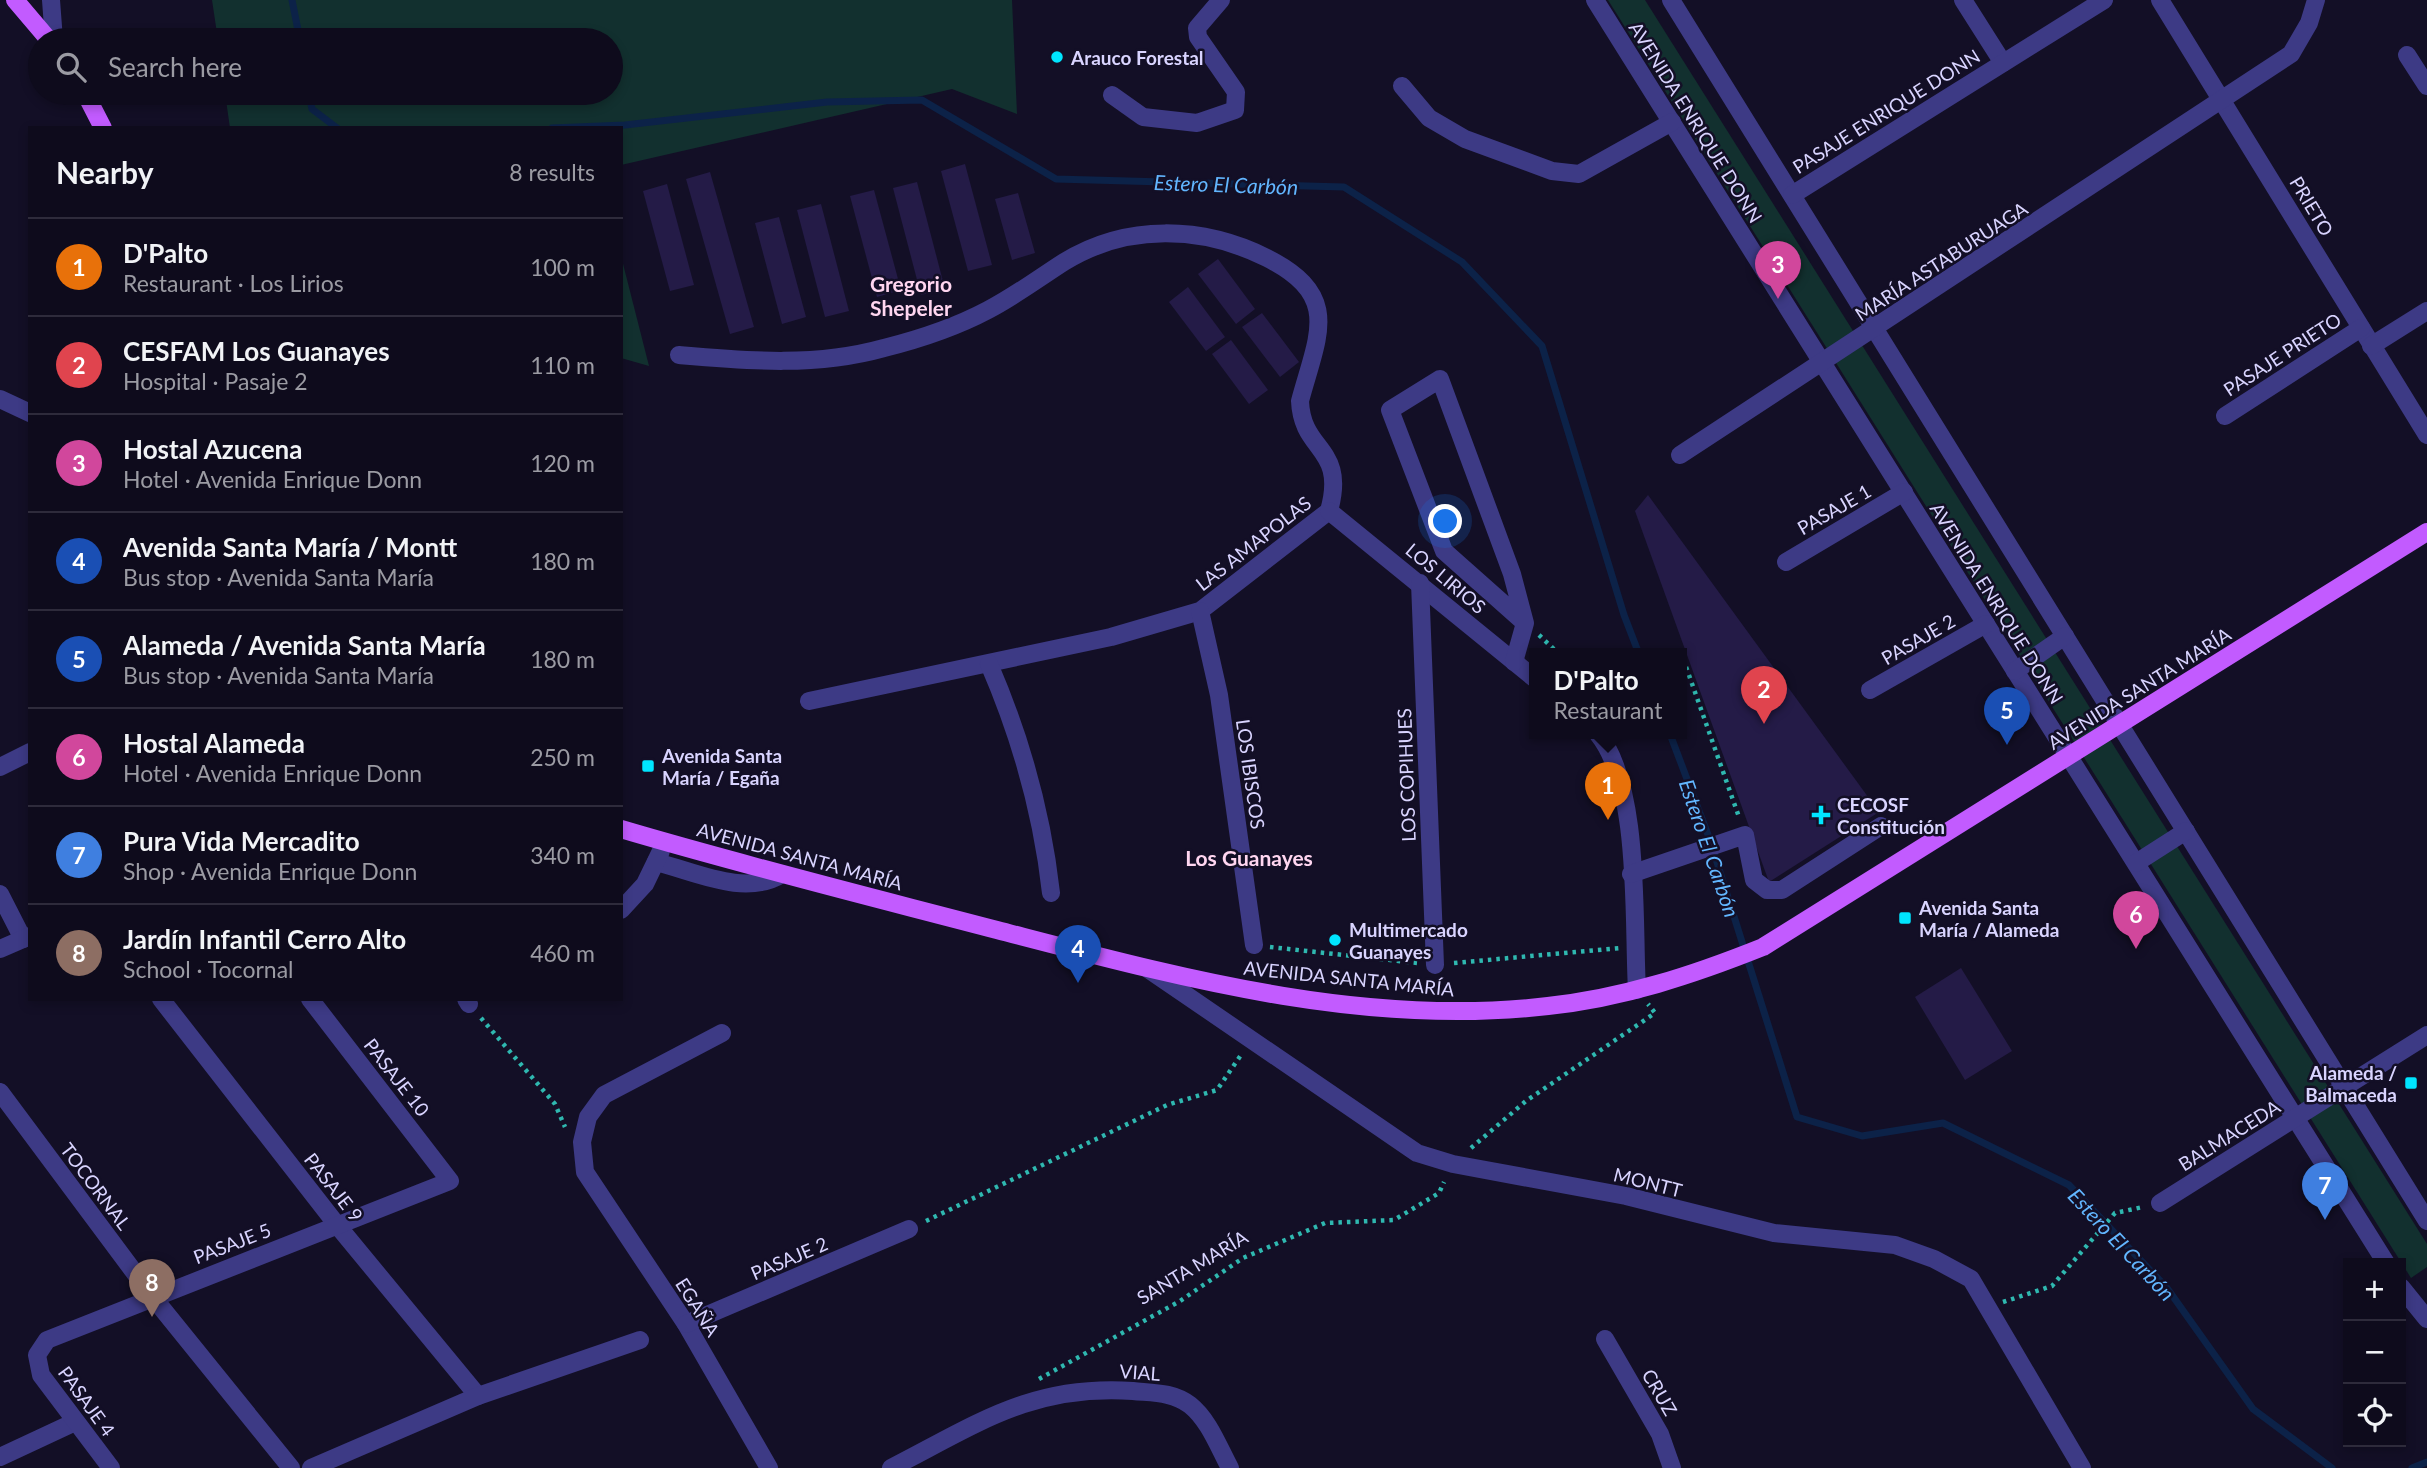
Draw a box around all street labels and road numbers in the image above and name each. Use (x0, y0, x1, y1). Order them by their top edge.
street label: AVENIDA ENRIQUE DONN (1624, 17, 1768, 227)
street label: PASAJE ENRIQUE DONN (1788, 44, 1984, 178)
street label: PRIETO (2285, 172, 2339, 240)
street label: MARÍA ASTABURUAGA (1850, 197, 2032, 325)
street label: PASAJE PRIETO (2219, 307, 2345, 401)
street label: PASAJE 1 (1793, 479, 1875, 539)
street label: LAS AMAPOLAS (1191, 491, 1315, 595)
street label: AVENIDA ENRIQUE DONN (1925, 498, 2069, 708)
street label: LOS LIRIOS (1401, 538, 1491, 618)
street label: PASAJE 2 (1877, 609, 1959, 669)
street label: AVENIDA SANTA MARÍA (2043, 622, 2235, 754)
street label: LOS COPIHUES (1392, 708, 1420, 842)
street label: LOS IBISCOS (1232, 718, 1270, 830)
street label: AVENIDA SANTA MARÍA (695, 817, 905, 895)
street label: AVENIDA SANTA MARÍA (1243, 956, 1456, 1001)
street label: PASAJE 10 (360, 1034, 434, 1120)
street label: BALMACEDA (2174, 1095, 2284, 1175)
street label: TOCORNAL (56, 1138, 136, 1234)
street label: PASAJE 9 (300, 1148, 368, 1226)
street label: MONTT (1611, 1162, 1685, 1202)
street label: PASAJE 5 (190, 1218, 274, 1268)
street label: SANTA MARÍA (1132, 1225, 1252, 1309)
street label: PASAJE 2 (747, 1232, 831, 1284)
street label: EGAÑA (671, 1273, 725, 1341)
street label: VIAL (1119, 1359, 1161, 1385)
street label: PASAJE 4 (54, 1361, 120, 1441)
street label: CRUZ (1638, 1365, 1682, 1419)

